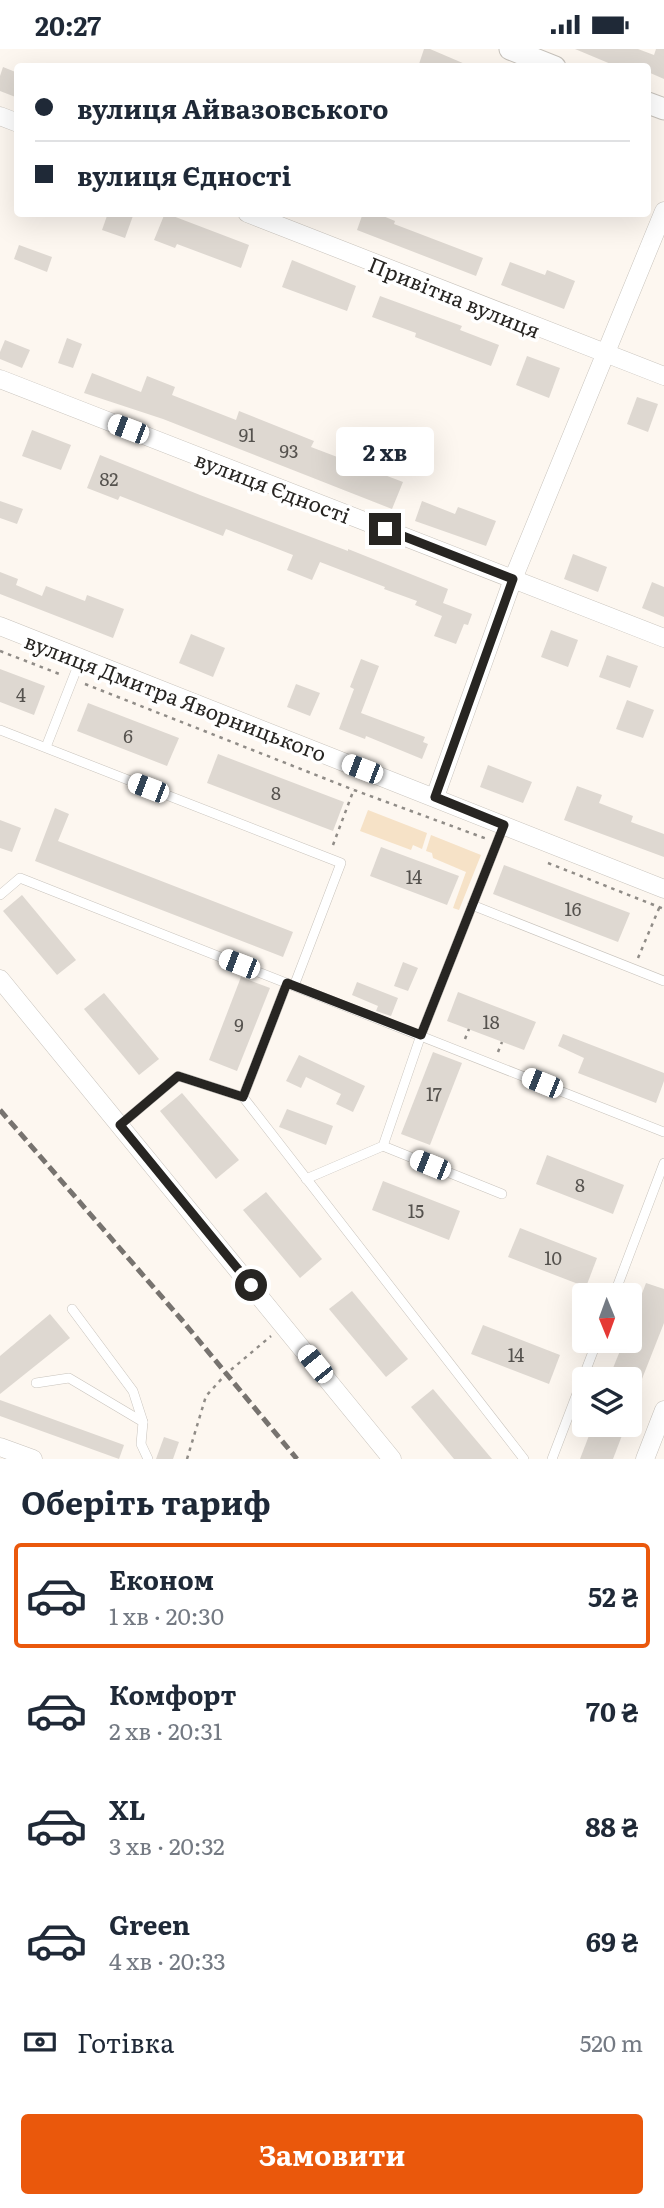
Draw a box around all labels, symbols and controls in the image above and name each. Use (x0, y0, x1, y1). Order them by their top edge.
text: 20:27 (35, 5, 101, 44)
text: вулиця Айвазовського (77, 88, 389, 127)
text: вулиця Єдності (77, 155, 291, 194)
street label: Привітна вулиця (364, 247, 546, 345)
car (105, 412, 152, 446)
house number: 91 (239, 421, 255, 448)
callout: 2 хв (336, 427, 434, 477)
text: 2 хв (363, 434, 407, 468)
house number: 93 (279, 437, 299, 464)
street label: вулиця Єдності (191, 442, 355, 530)
house number: 82 (100, 465, 118, 492)
route end (369, 513, 401, 545)
street label: вулиця Дмитра Яворницького (21, 624, 331, 768)
house number: 4 (16, 681, 26, 708)
house number: 6 (123, 722, 133, 749)
car (339, 752, 386, 786)
car (125, 771, 172, 805)
house number: 8 (271, 779, 281, 806)
house number: 14 (406, 863, 422, 890)
house number: 16 (565, 895, 582, 922)
car (216, 947, 263, 981)
house number: 18 (482, 1008, 500, 1035)
house number: 9 (234, 1011, 244, 1038)
car (519, 1065, 566, 1101)
house number: 17 (426, 1080, 442, 1107)
car (407, 1147, 454, 1183)
house number: 8 (575, 1171, 585, 1198)
house number: 15 (408, 1197, 424, 1224)
house number: 10 (544, 1244, 562, 1271)
route start (235, 1269, 267, 1301)
north arrow (572, 1283, 642, 1353)
map controls (572, 1283, 642, 1437)
car (294, 1341, 337, 1387)
house number: 14 (508, 1341, 524, 1368)
button: layers (572, 1367, 642, 1437)
text: Оберіть тариф (21, 1477, 271, 1525)
text: Економ (109, 1559, 214, 1598)
icon: car (25, 1564, 88, 1627)
text: 52 ₴ (588, 1576, 639, 1615)
text: 1 хв · 20:30 (109, 1598, 224, 1632)
text: Комфорт (109, 1674, 236, 1713)
icon: car (25, 1679, 88, 1742)
text: 70 ₴ (586, 1691, 639, 1730)
text: 2 хв · 20:31 (109, 1713, 222, 1747)
text: XL (109, 1789, 146, 1828)
icon: car (25, 1794, 88, 1857)
text: 88 ₴ (585, 1806, 639, 1845)
text: 3 хв · 20:32 (109, 1828, 225, 1862)
text: Green (109, 1904, 190, 1943)
icon: car (25, 1909, 88, 1972)
text: 69 ₴ (586, 1921, 639, 1960)
text: 4 хв · 20:33 (109, 1943, 226, 1977)
text: Готівка (77, 2022, 174, 2061)
icon: cash (21, 2023, 59, 2061)
text: 520 m (580, 2025, 643, 2059)
button: Замовити (21, 2114, 643, 2194)

